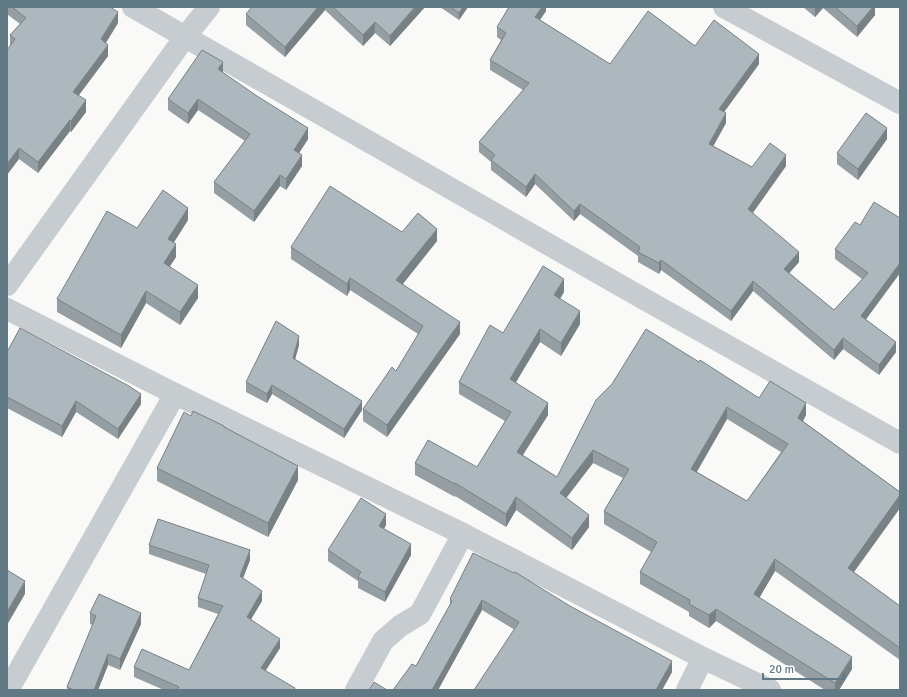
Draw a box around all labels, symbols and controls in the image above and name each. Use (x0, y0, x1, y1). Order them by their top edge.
scale bar (763, 655, 844, 681)
text: 20 m (769, 662, 794, 677)

